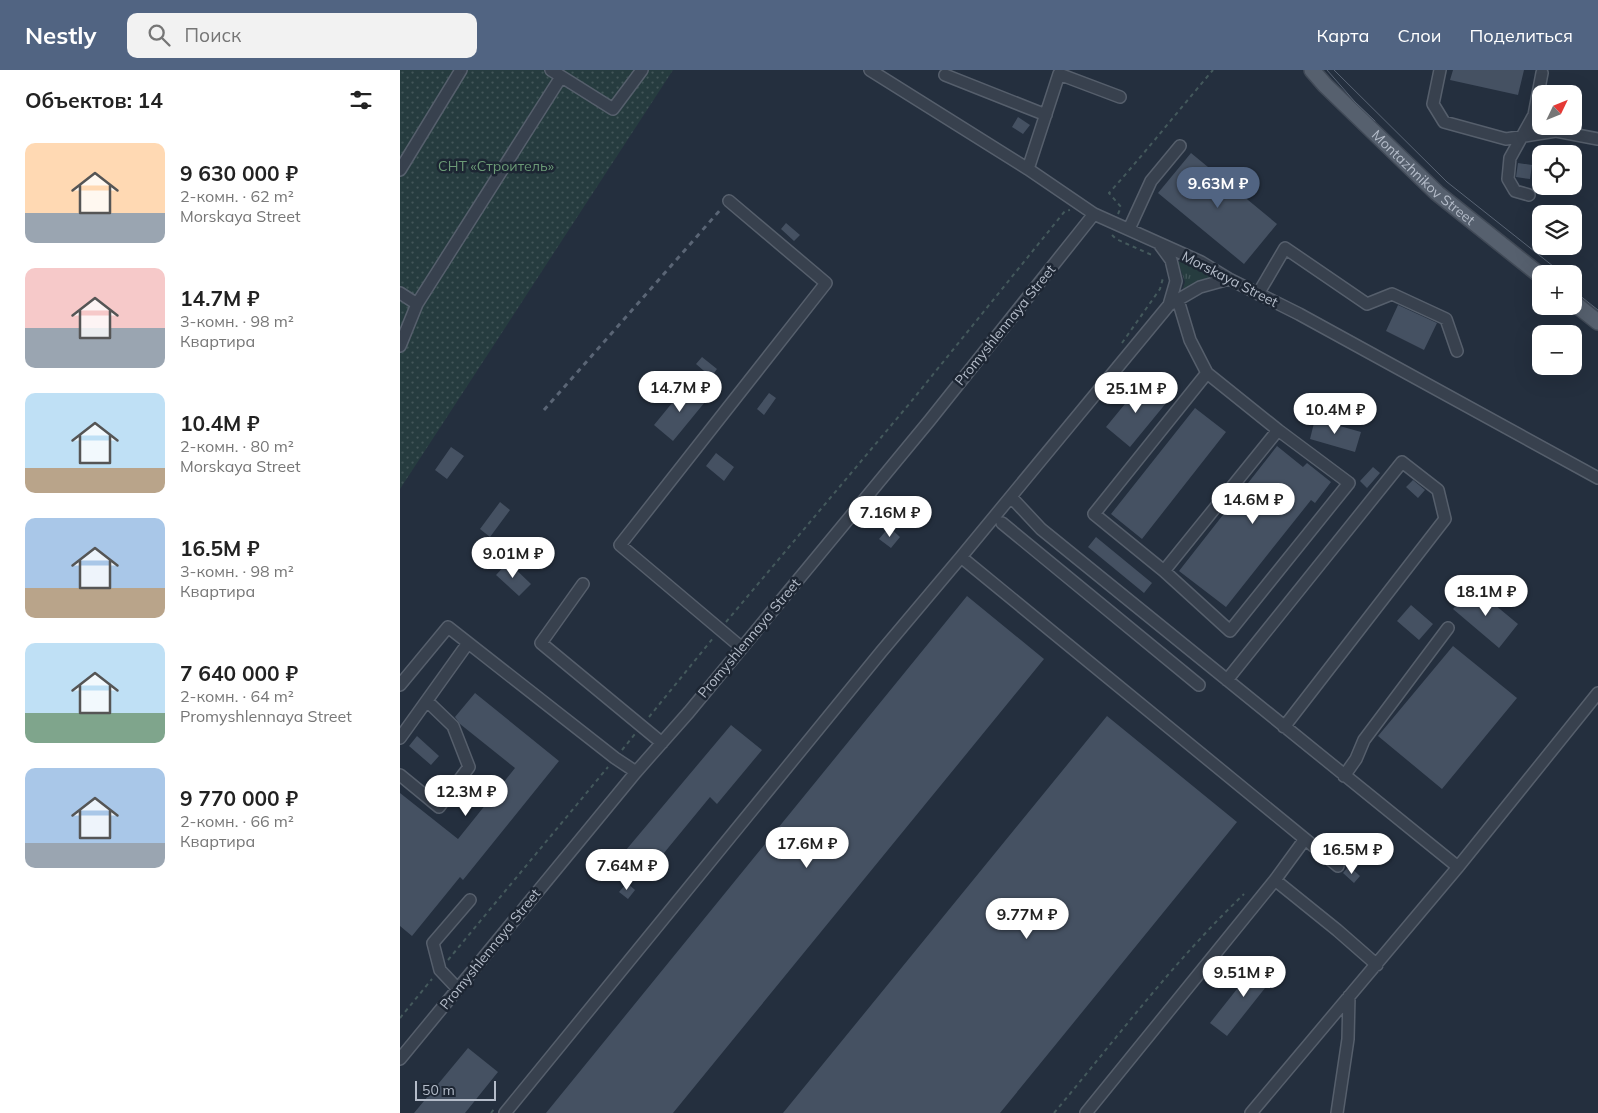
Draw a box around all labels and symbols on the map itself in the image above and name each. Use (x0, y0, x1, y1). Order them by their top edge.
north arrow (1532, 85, 1582, 135)
street label: Montazhnikov Street (1368, 126, 1479, 229)
park label: СНТ «Строитель» (438, 157, 554, 175)
pin: 9.63M ₽ (1172, 166, 1264, 209)
street label: Morskaya Street (1179, 247, 1281, 311)
street label: Promyshlennaya Street (951, 261, 1059, 389)
pin: 14.7M ₽ (634, 370, 726, 413)
pin: 25.1M ₽ (1090, 372, 1182, 414)
pin: 10.4M ₽ (1289, 392, 1381, 435)
pin: 14.6M ₽ (1207, 482, 1299, 525)
pin: 7.16M ₽ (844, 496, 936, 538)
pin: 9.01M ₽ (467, 536, 559, 579)
pin: 18.1M ₽ (1440, 574, 1532, 617)
street label: Promyshlennaya Street (694, 575, 804, 701)
pin: 12.3M ₽ (420, 774, 512, 817)
pin: 17.6M ₽ (761, 826, 853, 869)
pin: 16.5M ₽ (1306, 832, 1398, 875)
pin: 7.64M ₽ (581, 848, 673, 891)
street label: Promyshlennaya Street (436, 885, 544, 1013)
pin: 9.77M ₽ (981, 898, 1073, 940)
pin: 9.51M ₽ (1198, 956, 1290, 998)
scale bar (415, 1078, 496, 1101)

